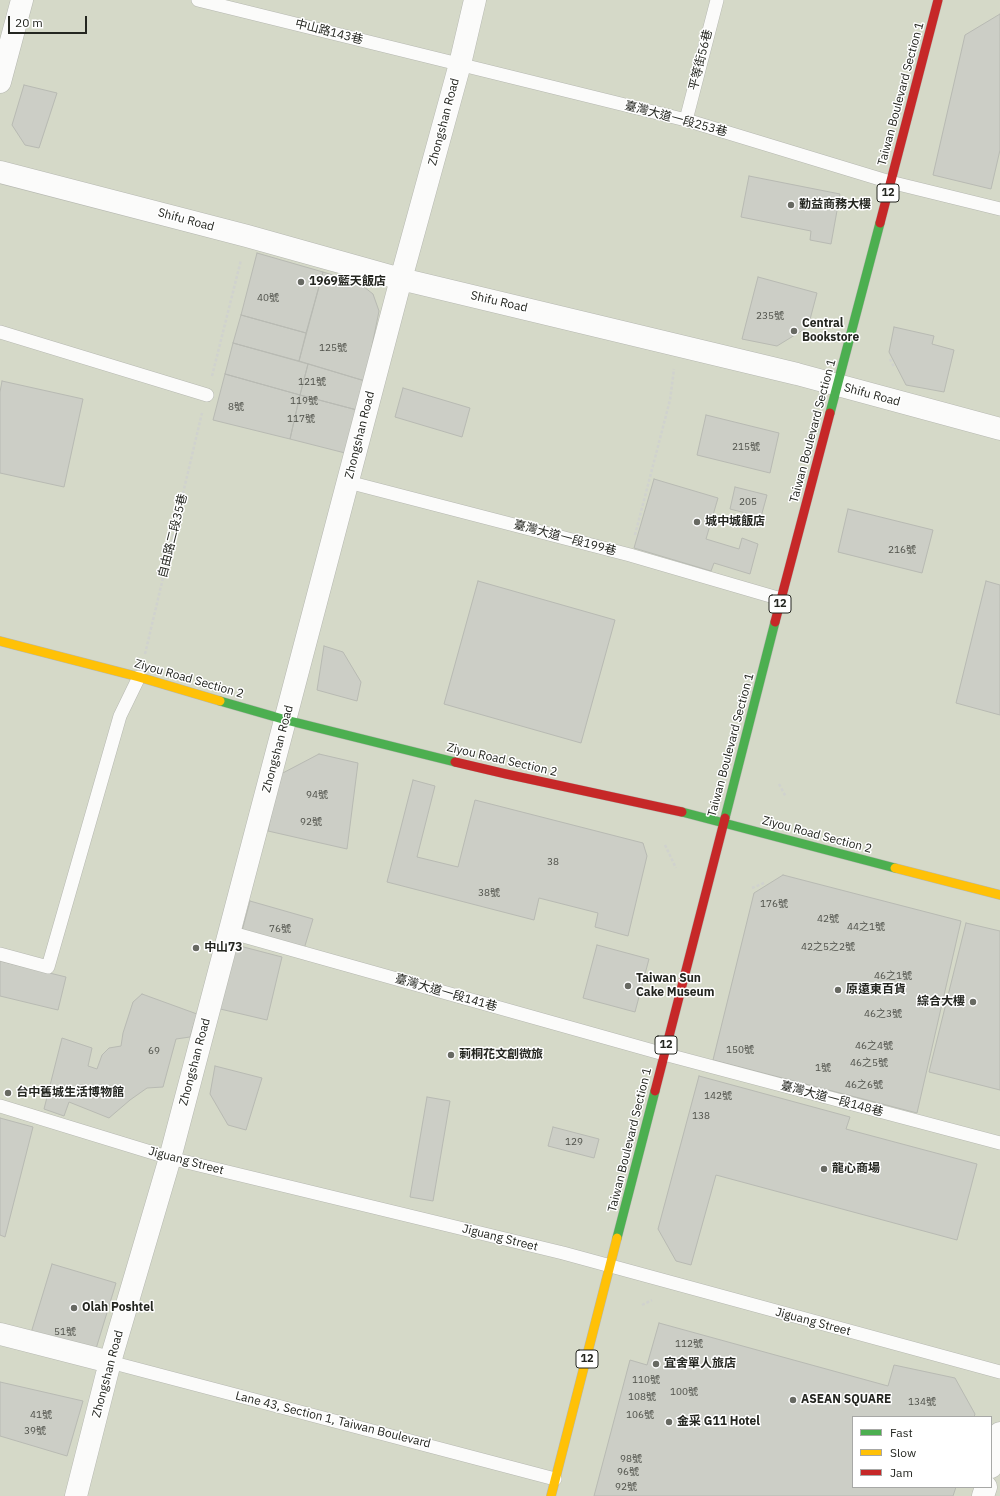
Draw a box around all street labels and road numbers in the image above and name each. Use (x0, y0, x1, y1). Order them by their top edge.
street label: 中山路143巷 (293, 17, 365, 47)
street label: Taiwan Boulevard Section 1 (875, 20, 927, 168)
street label: 平等街56巷 (686, 28, 716, 92)
street label: Zhongshan Road (425, 77, 463, 167)
street label: 臺灣大道一段253巷 (623, 98, 729, 140)
road number: 12 (877, 184, 899, 202)
street label: Shifu Road (156, 206, 216, 234)
street label: Shifu Road (469, 288, 529, 316)
street label: Taiwan Boulevard Section 1 (787, 357, 839, 505)
street label: Shifu Road (842, 381, 902, 409)
street label: Zhongshan Road (342, 390, 378, 480)
street label: 自由路二段35巷 (156, 492, 190, 580)
street label: 臺灣大道一段199巷 (512, 517, 618, 559)
road number: 12 (769, 595, 791, 613)
street label: Ziyou Road Section 2 (133, 656, 245, 702)
street label: Taiwan Boulevard Section 1 (705, 671, 757, 819)
street label: Zhongshan Road (259, 704, 297, 794)
street label: Ziyou Road Section 2 (445, 740, 559, 780)
street label: Ziyou Road Section 2 (761, 813, 873, 857)
street label: 臺灣大道一段141巷 (393, 972, 499, 1014)
street label: Zhongshan Road (176, 1017, 214, 1107)
road number: 12 (655, 1036, 677, 1054)
street label: Taiwan Boulevard Section 1 (605, 1066, 655, 1214)
street label: 臺灣大道一段148巷 (779, 1078, 885, 1120)
street label: Jiguang Street (147, 1144, 225, 1178)
street label: Jiguang Street (461, 1222, 539, 1254)
street label: Jiguang Street (774, 1305, 852, 1339)
street label: Zhongshan Road (89, 1329, 127, 1419)
road number: 12 (576, 1350, 598, 1368)
street label: Lane 43, Section 1, Taiwan Boulevard (234, 1389, 432, 1451)

